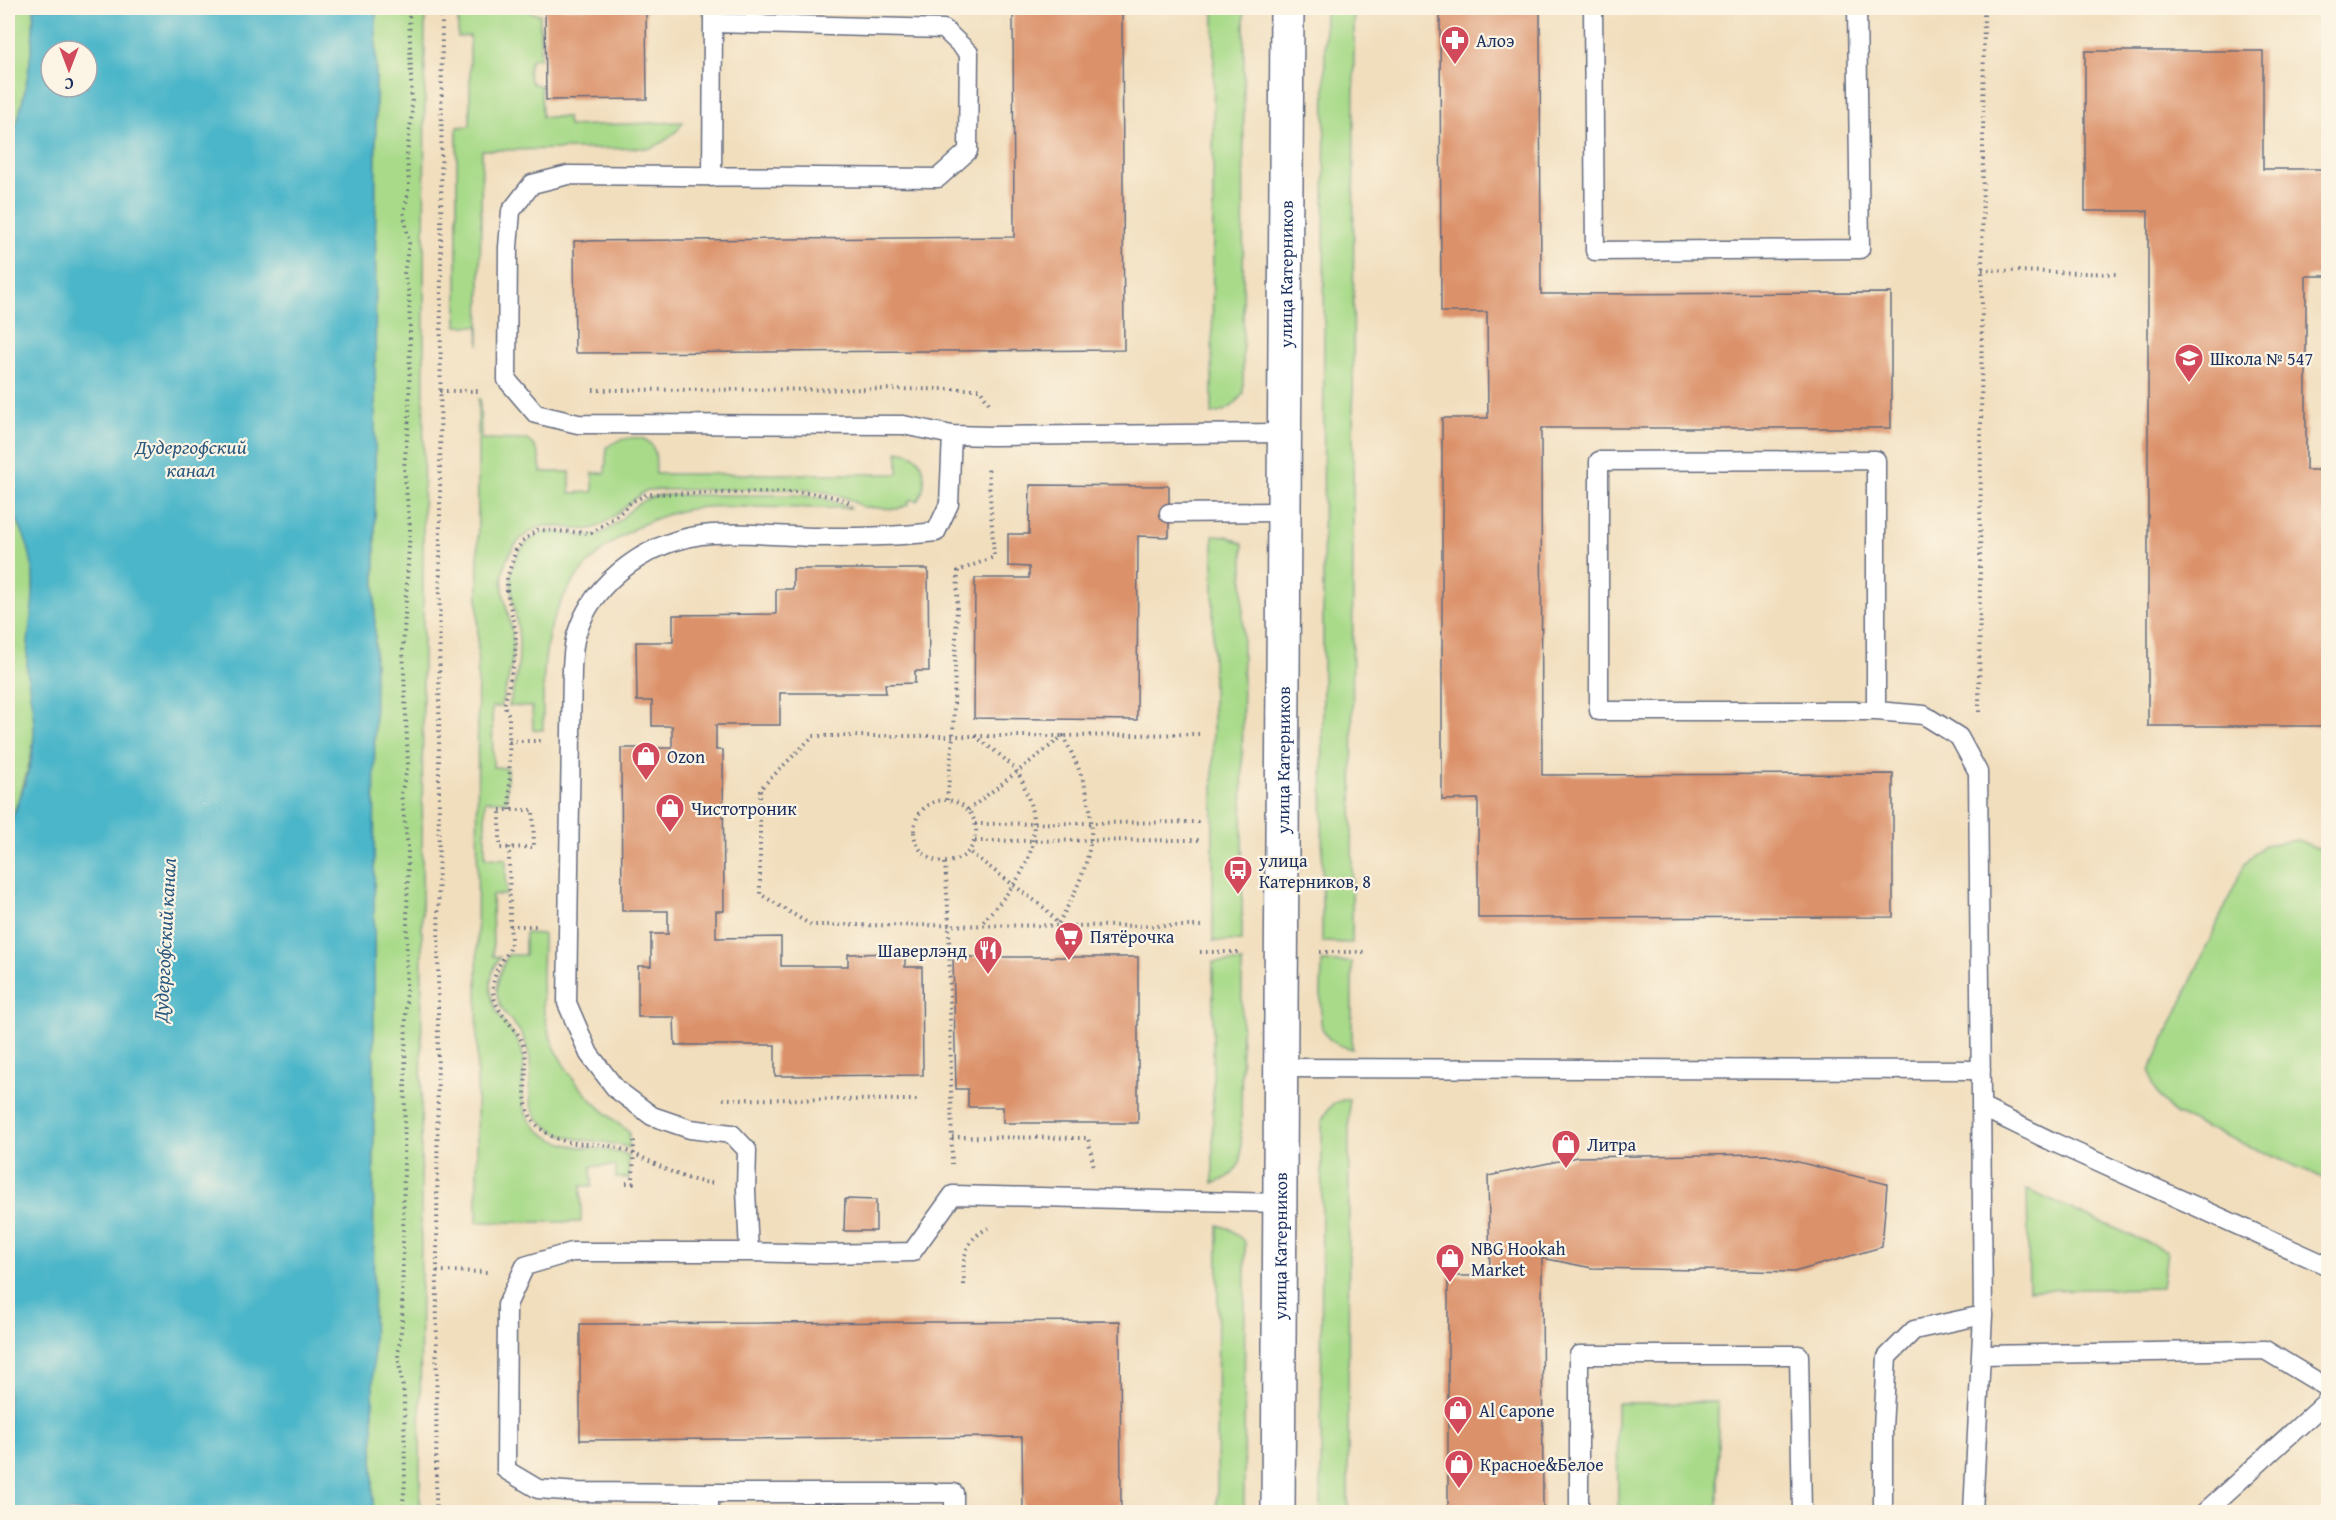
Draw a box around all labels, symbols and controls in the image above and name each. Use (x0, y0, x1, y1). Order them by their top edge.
pharmacy icon: Алоэ (1439, 24, 1471, 66)
place label: Алоэ (1476, 27, 1514, 54)
north arrow (39, 39, 99, 99)
text: С (64, 72, 74, 96)
street label: улица Катерников (1271, 200, 1299, 349)
school or university icon: Школа № 547 (2173, 342, 2205, 384)
place label: Школа № 547 (2210, 345, 2313, 372)
water label: Дудергофский канал (134, 432, 247, 484)
street label: улица Катерников (1269, 686, 1296, 835)
shop icon: Ozon (630, 740, 662, 782)
place label: Ozon (667, 743, 705, 770)
shop icon: Чистотроник (654, 792, 686, 834)
place label: Чистотроник (691, 795, 797, 822)
place label: улица Катерников, 8 (1258, 847, 1371, 895)
bus stop icon: улица Катерников, 8 (1222, 854, 1254, 896)
water label: Дудергофский канал (145, 856, 183, 1024)
supermarket icon: Пятёрочка (1053, 920, 1085, 962)
place label: Пятёрочка (1090, 923, 1175, 950)
restaurant icon: Шаверлэнд (972, 934, 1004, 976)
place label: Шаверлэнд (878, 937, 967, 964)
shop icon: Литра (1550, 1128, 1582, 1170)
place label: Литра (1587, 1131, 1637, 1158)
street label: улица Катерников (1266, 1172, 1294, 1321)
place label: NBG Hookah Market (1471, 1235, 1566, 1283)
shop icon: NBG Hookah Market (1434, 1242, 1466, 1284)
shop icon: Al Capone (1442, 1394, 1474, 1436)
place label: Al Capone (1479, 1397, 1555, 1424)
shop icon: Красное&Белое (1443, 1448, 1475, 1490)
place label: Красное&Белое (1480, 1451, 1604, 1478)

